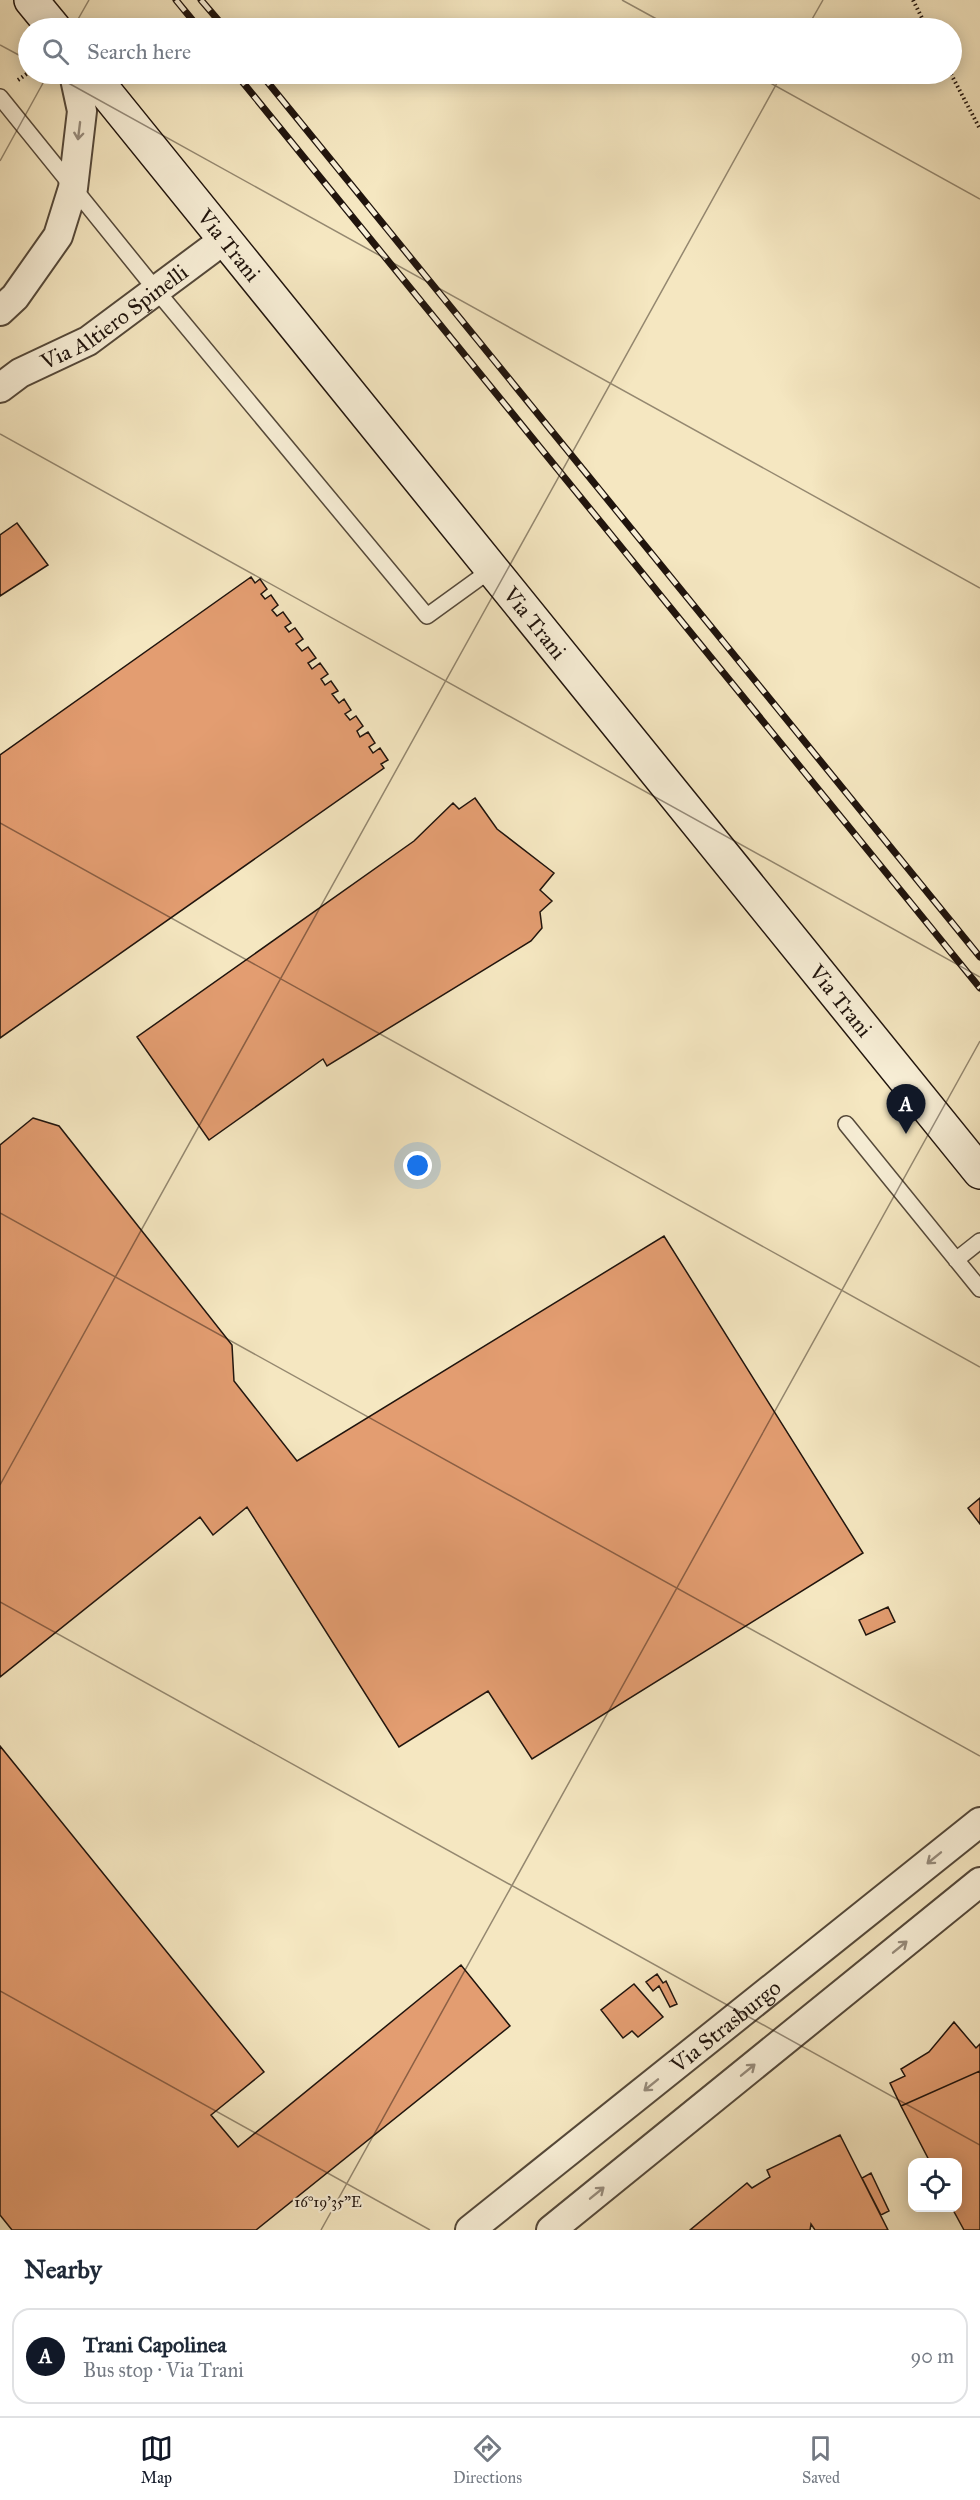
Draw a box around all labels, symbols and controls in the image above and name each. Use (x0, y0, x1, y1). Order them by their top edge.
search box (18, 18, 962, 84)
icon: search (39, 35, 72, 68)
text: Search here (87, 38, 191, 65)
one-way arrow (74, 121, 85, 141)
street label: Via Trani (191, 203, 266, 287)
street label: Via Altiero Spinelli (35, 258, 193, 376)
street label: Via Trani (497, 581, 572, 665)
street label: Via Trani (803, 958, 878, 1042)
pin: A (886, 1084, 926, 1134)
your location (403, 1151, 432, 1180)
one-way arrow (927, 1852, 943, 1865)
one-way arrow (891, 1941, 907, 1954)
street label: Via Strasburgo (664, 1974, 786, 2079)
one-way arrow (740, 2063, 755, 2077)
one-way arrow (643, 2079, 659, 2092)
map controls (908, 2158, 962, 2212)
button: locate (908, 2158, 962, 2212)
one-way arrow (589, 2186, 604, 2200)
text: 16°19'35"E (294, 2193, 362, 2211)
text: Nearby (24, 2253, 102, 2285)
text: Trani Capolinea (83, 2331, 227, 2358)
text: A (39, 2344, 52, 2368)
text: 90 m (911, 2344, 954, 2368)
text: Bus stop · Via Trani (83, 2358, 244, 2382)
tab: Map (140, 2432, 173, 2487)
tab: Directions (453, 2432, 522, 2487)
tab: Saved (802, 2432, 840, 2487)

